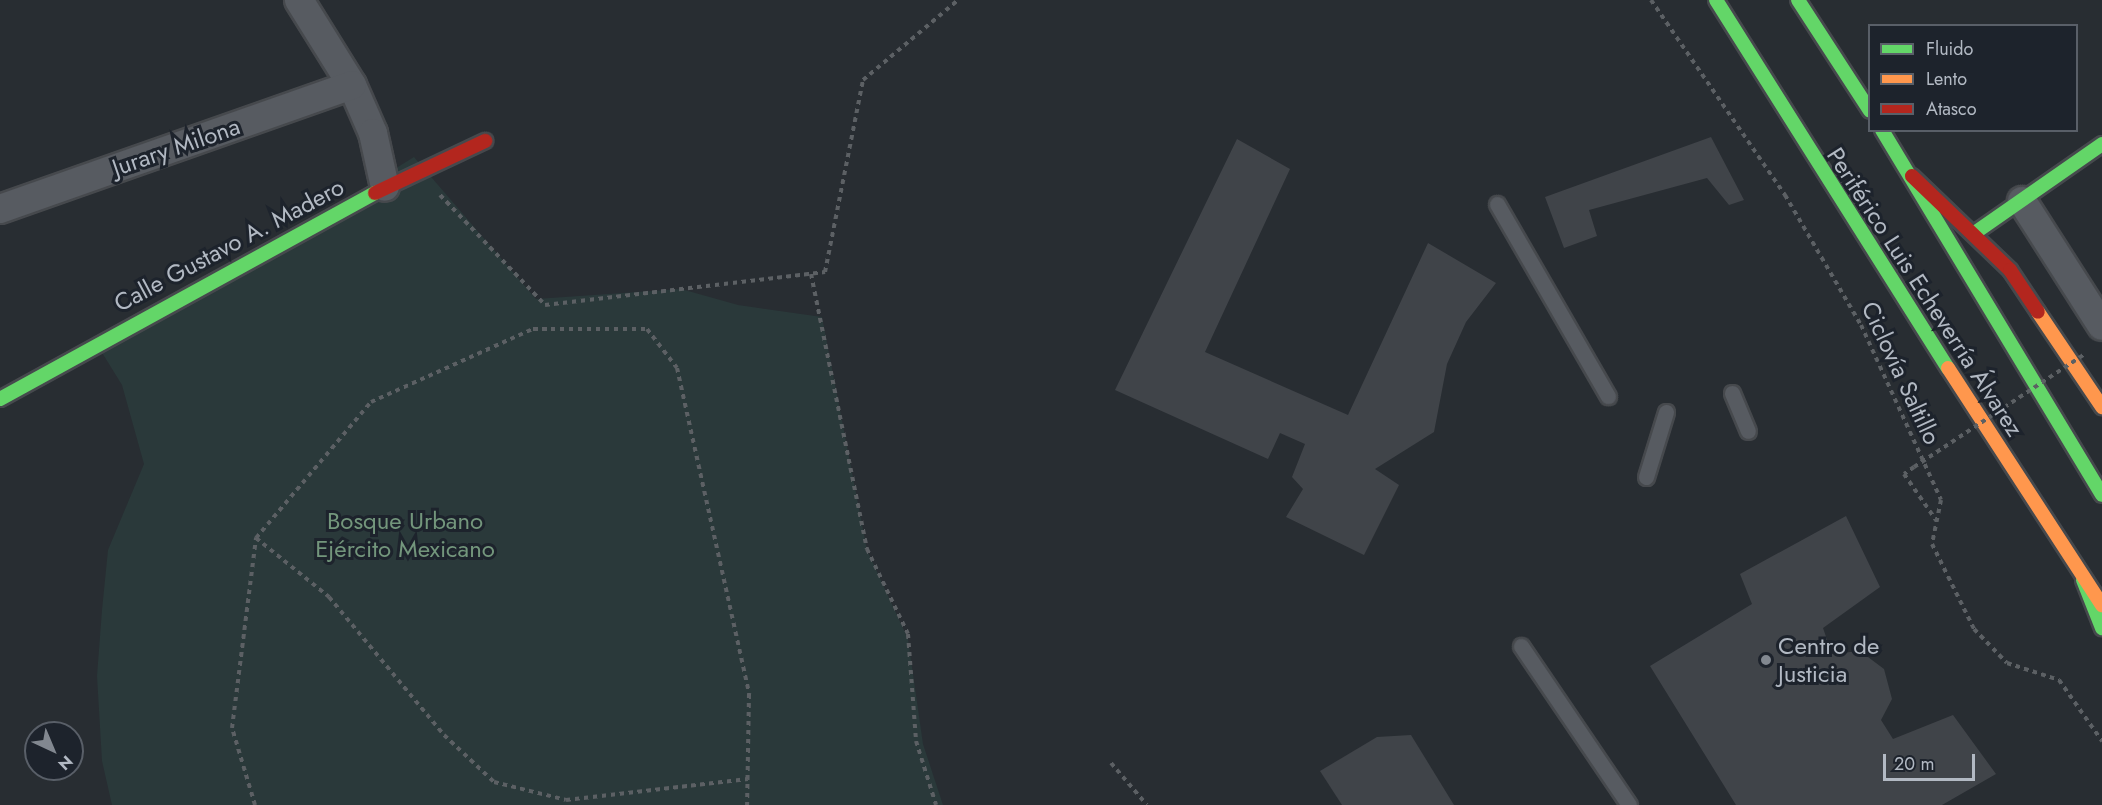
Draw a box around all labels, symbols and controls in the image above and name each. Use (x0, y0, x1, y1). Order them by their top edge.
legend (1868, 24, 2078, 132)
text: Fluido (1926, 36, 1973, 62)
text: Lento (1926, 66, 1967, 92)
text: Atasco (1926, 96, 1977, 122)
street label: Jurary Milona (108, 112, 244, 182)
street label: Periférico Luis Echeverría Álvarez (1821, 142, 2029, 442)
street label: Calle Gustavo A. Madero (109, 172, 349, 318)
street label: Ciclovía Saltillo (1855, 297, 1947, 449)
park label: Bosque Urbano Ejército Mexicano (315, 507, 495, 563)
place label: Centro de Justicia (1778, 632, 1879, 688)
marker: Centro de Justicia (1759, 653, 1773, 667)
north arrow (24, 721, 84, 781)
scale bar (1886, 742, 1978, 780)
text: N (53, 750, 78, 776)
text: 20 m (1894, 751, 1934, 777)

